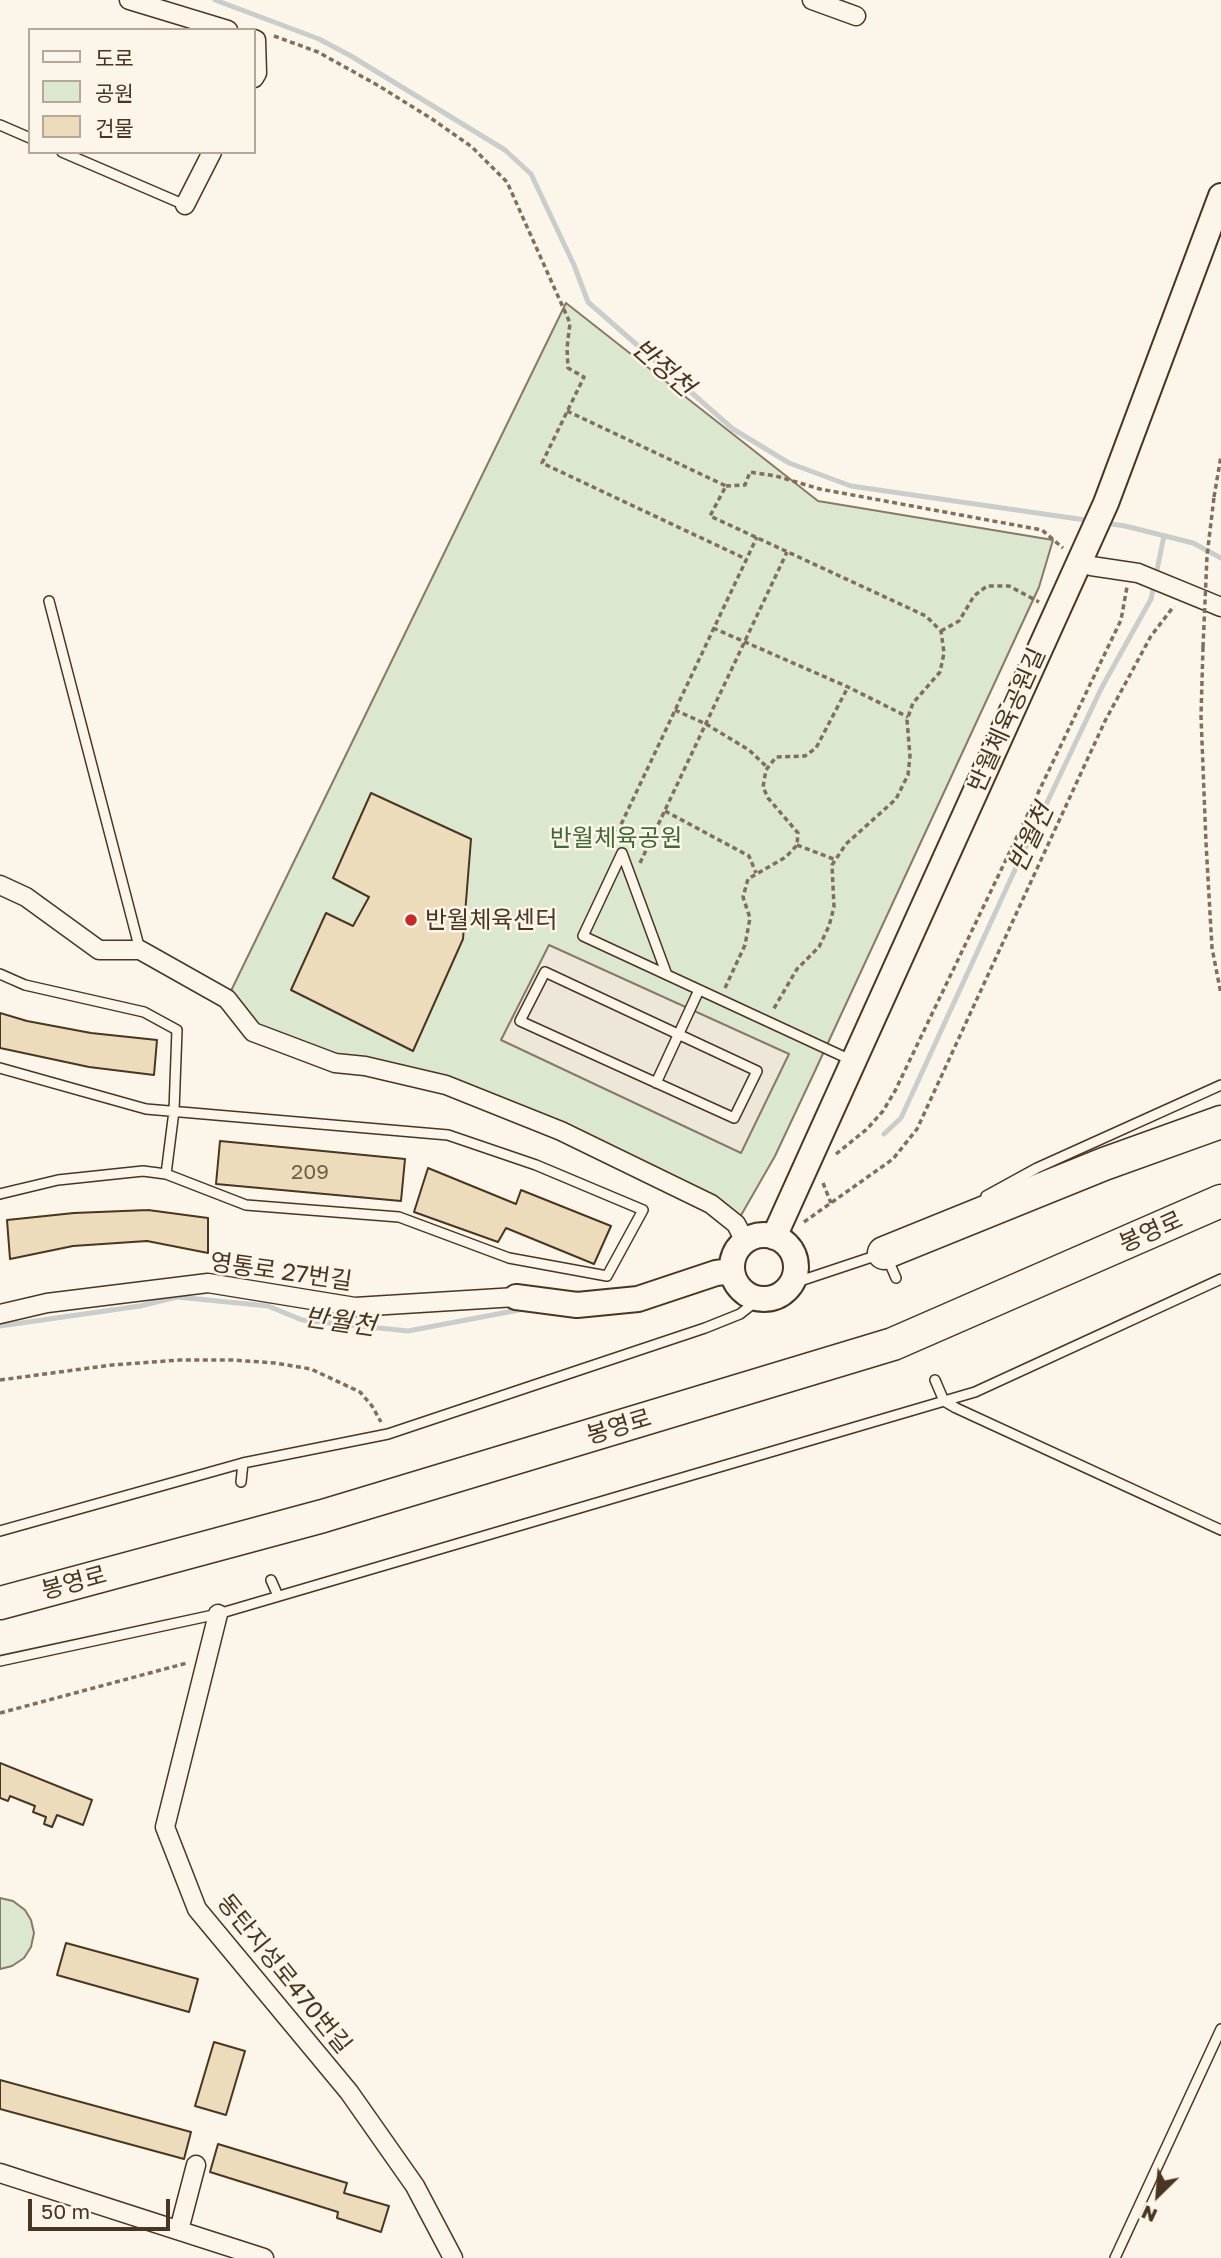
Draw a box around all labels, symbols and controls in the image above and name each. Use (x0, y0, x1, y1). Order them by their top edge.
legend (28, 28, 256, 154)
text: 도로 (95, 45, 134, 71)
text: 공원 (95, 80, 134, 106)
text: 건물 (95, 115, 134, 141)
water label: 반정천 (626, 333, 700, 403)
street label: 반월체육공원길 (962, 644, 1052, 796)
water label: 반월천 (1002, 799, 1060, 877)
park label: 반월체육공원 (550, 824, 682, 852)
place label: 반월체육센터 (425, 906, 557, 934)
marker: 반월체육센터 (403, 912, 419, 928)
house number: 209 (291, 1159, 329, 1185)
street label: 봉영로 (1115, 1205, 1187, 1259)
street label: 영통로 27번길 (208, 1248, 354, 1296)
water label: 반월천 (302, 1302, 378, 1342)
street label: 봉영로 (583, 1404, 655, 1450)
street label: 봉영로 (38, 1561, 110, 1605)
street label: 동탄지성로470번길 (211, 1888, 357, 2060)
north arrow (1123, 2160, 1193, 2230)
scale bar (32, 2184, 173, 2228)
text: 50 m (41, 2198, 90, 2224)
text: N (1138, 2201, 1160, 2228)

